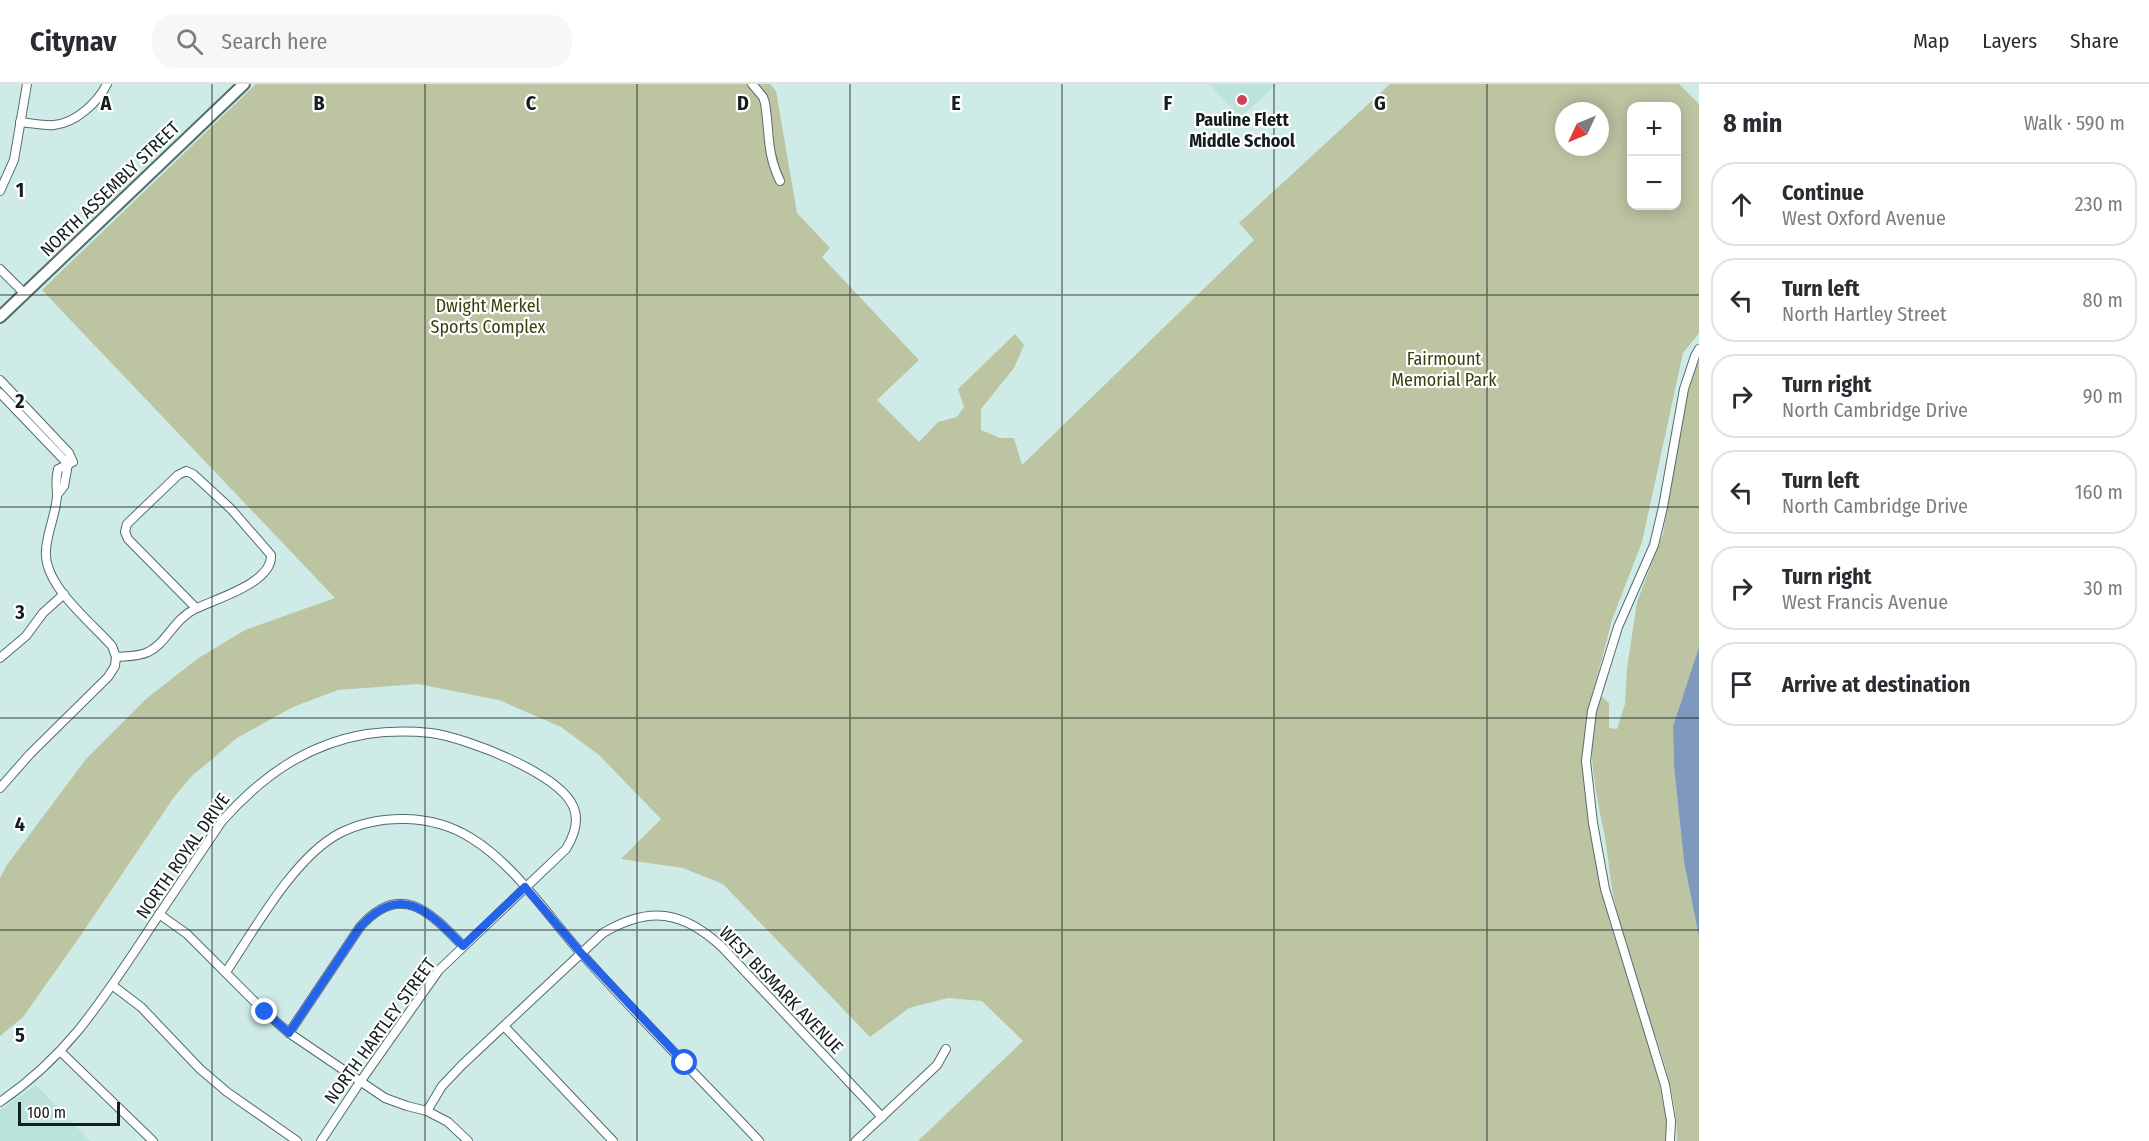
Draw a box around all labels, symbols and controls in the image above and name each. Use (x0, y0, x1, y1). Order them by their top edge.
search box (152, 14, 572, 68)
text: Citynav (30, 25, 116, 58)
icon: search (173, 25, 206, 58)
text: Search here (221, 28, 327, 55)
text: Map (1913, 28, 1949, 54)
text: Layers (1982, 28, 2037, 54)
text: Share (2070, 28, 2119, 54)
text: A (100, 91, 113, 115)
text: B (313, 91, 325, 115)
text: C (526, 91, 537, 115)
text: D (737, 91, 749, 115)
text: E (951, 91, 961, 115)
text: F (1164, 91, 1173, 115)
text: G (1374, 91, 1386, 115)
marker: Pauline Flett Middle School (1235, 93, 1249, 107)
north arrow (1555, 102, 1609, 156)
map controls (1627, 102, 1681, 210)
button: + (1627, 102, 1681, 156)
text: 8 min (1723, 108, 1782, 139)
place label: Pauline Flett Middle School (1189, 109, 1295, 152)
text: Walk · 590 m (2024, 111, 2125, 135)
street label: NORTH ASSEMBLY STREET (36, 116, 185, 261)
button: − (1627, 156, 1681, 210)
text: 1 (16, 178, 24, 202)
text: Continue (1782, 179, 1864, 206)
icon: ahead (1725, 188, 1758, 221)
text: 230 m (2075, 192, 2123, 216)
text: West Oxford Avenue (1782, 206, 1946, 230)
text: Turn left (1782, 275, 1860, 302)
icon: left (1725, 284, 1758, 317)
text: 80 m (2083, 288, 2123, 312)
park label: Dwight Merkel Sports Complex (430, 295, 546, 338)
text: North Hartley Street (1782, 302, 1946, 326)
park label: Fairmount Memorial Park (1391, 348, 1497, 391)
text: Turn right (1782, 371, 1871, 398)
icon: right (1725, 380, 1758, 413)
text: 90 m (2083, 384, 2123, 408)
text: 2 (14, 389, 25, 413)
text: North Cambridge Drive (1782, 398, 1968, 422)
text: Turn left (1782, 467, 1860, 494)
icon: left (1725, 476, 1758, 509)
text: 160 m (2075, 480, 2123, 504)
text: North Cambridge Drive (1782, 494, 1968, 518)
text: Turn right (1782, 563, 1871, 590)
icon: right (1725, 572, 1758, 605)
text: 30 m (2083, 576, 2123, 600)
text: West Francis Avenue (1782, 590, 1948, 614)
text: 3 (14, 600, 25, 624)
icon: arrive (1725, 668, 1758, 701)
text: Arrive at destination (1782, 671, 1970, 698)
street label: NORTH ROYAL DRIVE (132, 789, 234, 923)
text: 4 (15, 812, 25, 836)
street label: WEST BISMARK AVENUE (714, 922, 848, 1058)
street label: NORTH HARTLEY STREET (320, 953, 441, 1108)
route end (251, 998, 277, 1024)
text: 5 (15, 1023, 25, 1047)
route start (671, 1049, 697, 1075)
scale bar (18, 1099, 120, 1126)
text: 100 m (27, 1103, 66, 1122)

